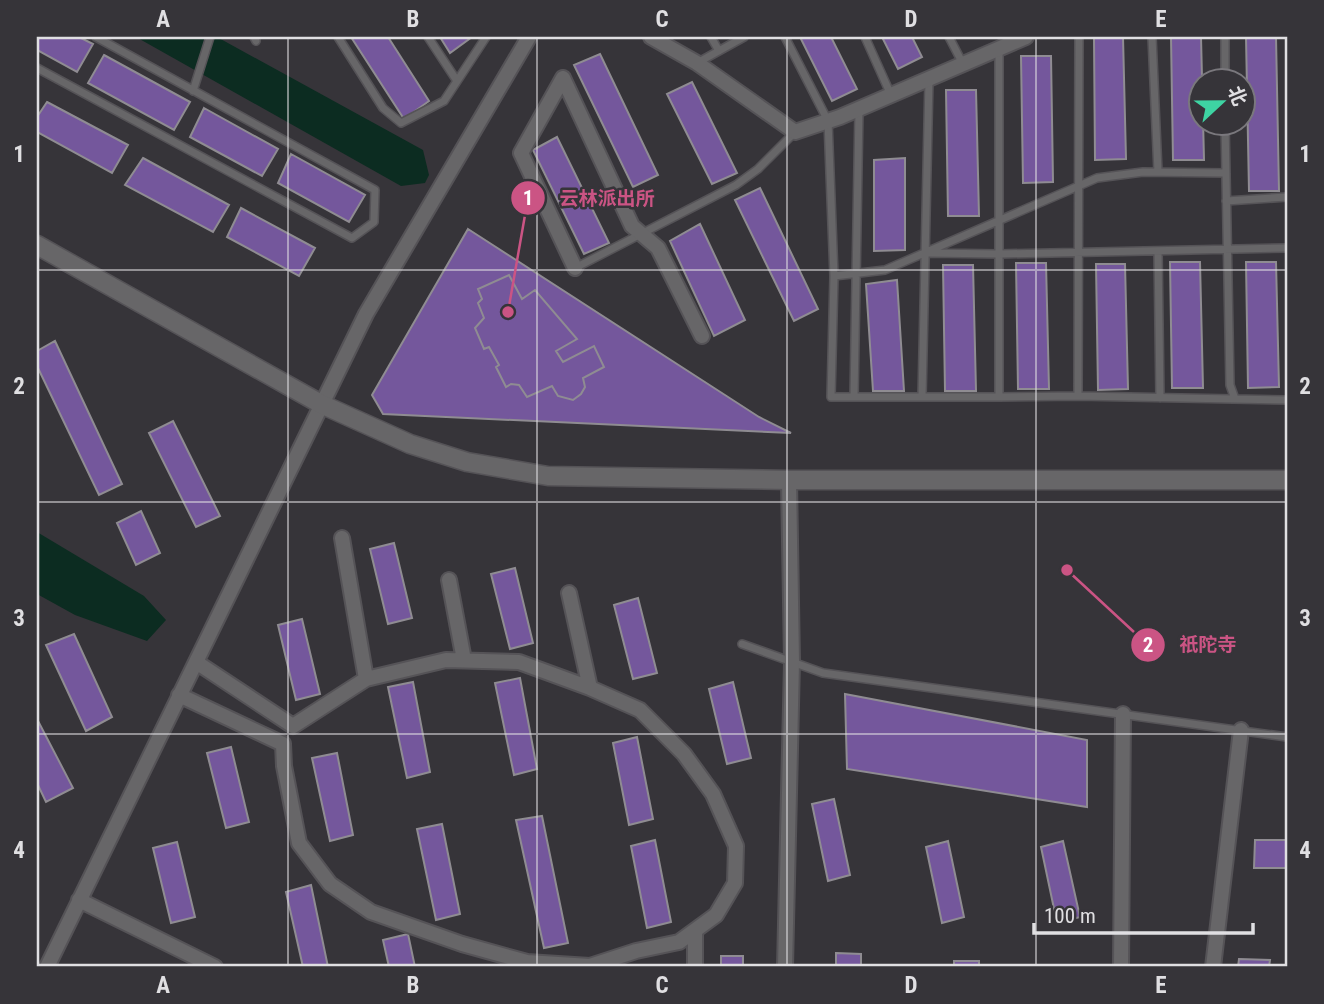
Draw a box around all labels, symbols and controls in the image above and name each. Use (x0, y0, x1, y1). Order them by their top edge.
text: A (156, 6, 170, 33)
text: B (407, 6, 419, 33)
text: C (655, 6, 669, 33)
text: D (905, 6, 918, 33)
text: E (1155, 6, 1167, 33)
north arrow (1188, 66, 1258, 136)
text: 北 (1223, 83, 1252, 109)
text: 1 (13, 141, 25, 168)
text: 1 (1299, 141, 1311, 168)
callout: 云林派出所 (511, 178, 669, 218)
text: 1 (523, 186, 533, 210)
text: 云林派出所 (559, 187, 655, 210)
text: 2 (13, 373, 25, 400)
text: 2 (1299, 373, 1311, 400)
text: 3 (13, 605, 25, 632)
text: 3 (1299, 605, 1311, 632)
callout: 祇陀寺 (1131, 625, 1251, 665)
text: 2 (1143, 633, 1153, 657)
text: 祇陀寺 (1179, 633, 1237, 656)
text: 4 (13, 837, 25, 864)
text: 4 (1299, 837, 1311, 864)
scale bar (1034, 892, 1252, 936)
text: 100 m (1044, 904, 1096, 928)
text: A (156, 972, 170, 999)
text: B (407, 972, 419, 999)
text: C (655, 972, 669, 999)
text: D (905, 972, 918, 999)
text: E (1155, 972, 1167, 999)

